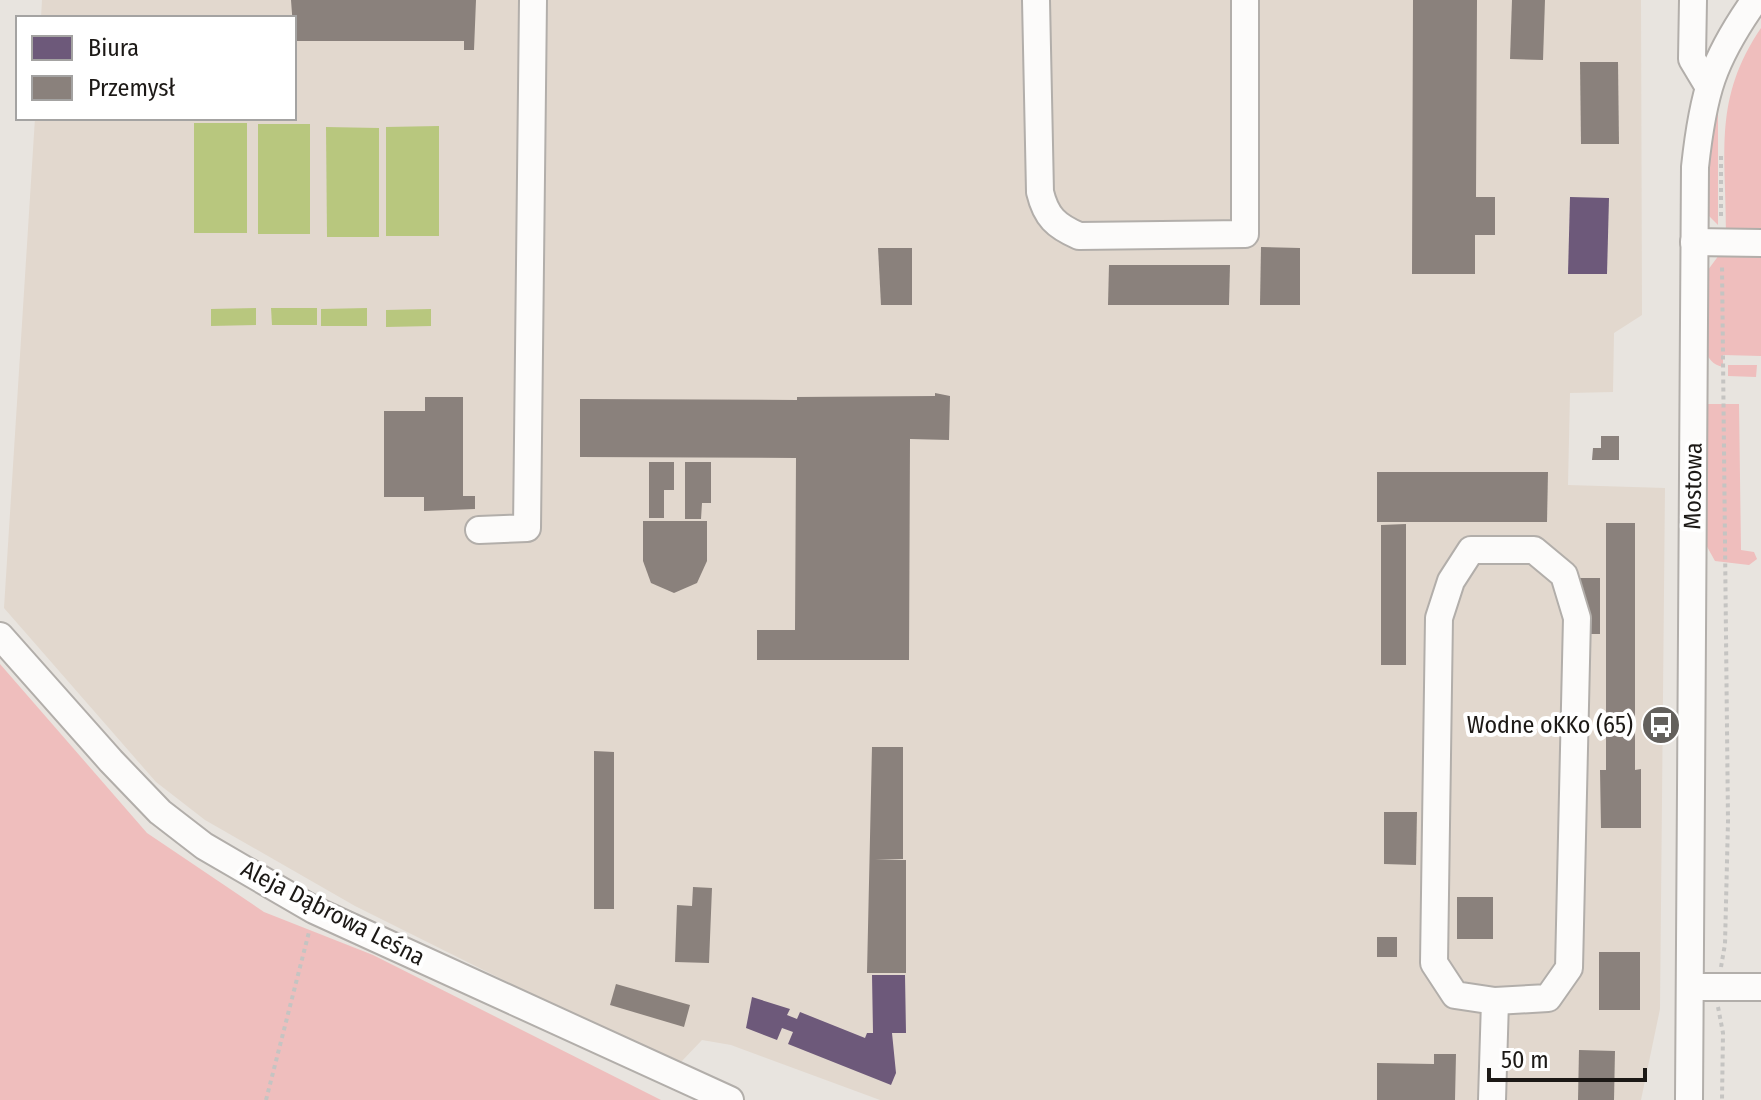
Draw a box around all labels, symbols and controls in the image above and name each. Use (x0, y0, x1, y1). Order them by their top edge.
legend (16, 16, 296, 120)
text: Biura (88, 34, 139, 62)
text: Przemysł (88, 74, 175, 102)
street label: Mostowa (1678, 442, 1708, 530)
bus stop icon: Wodne oKKo (65) (1640, 704, 1682, 746)
place label: Wodne oKKo (65) (1467, 711, 1633, 739)
street label: Aleja Dąbrowa Leśna (237, 855, 429, 971)
scale bar (1489, 1032, 1645, 1082)
text: 50 m (1501, 1046, 1549, 1074)

